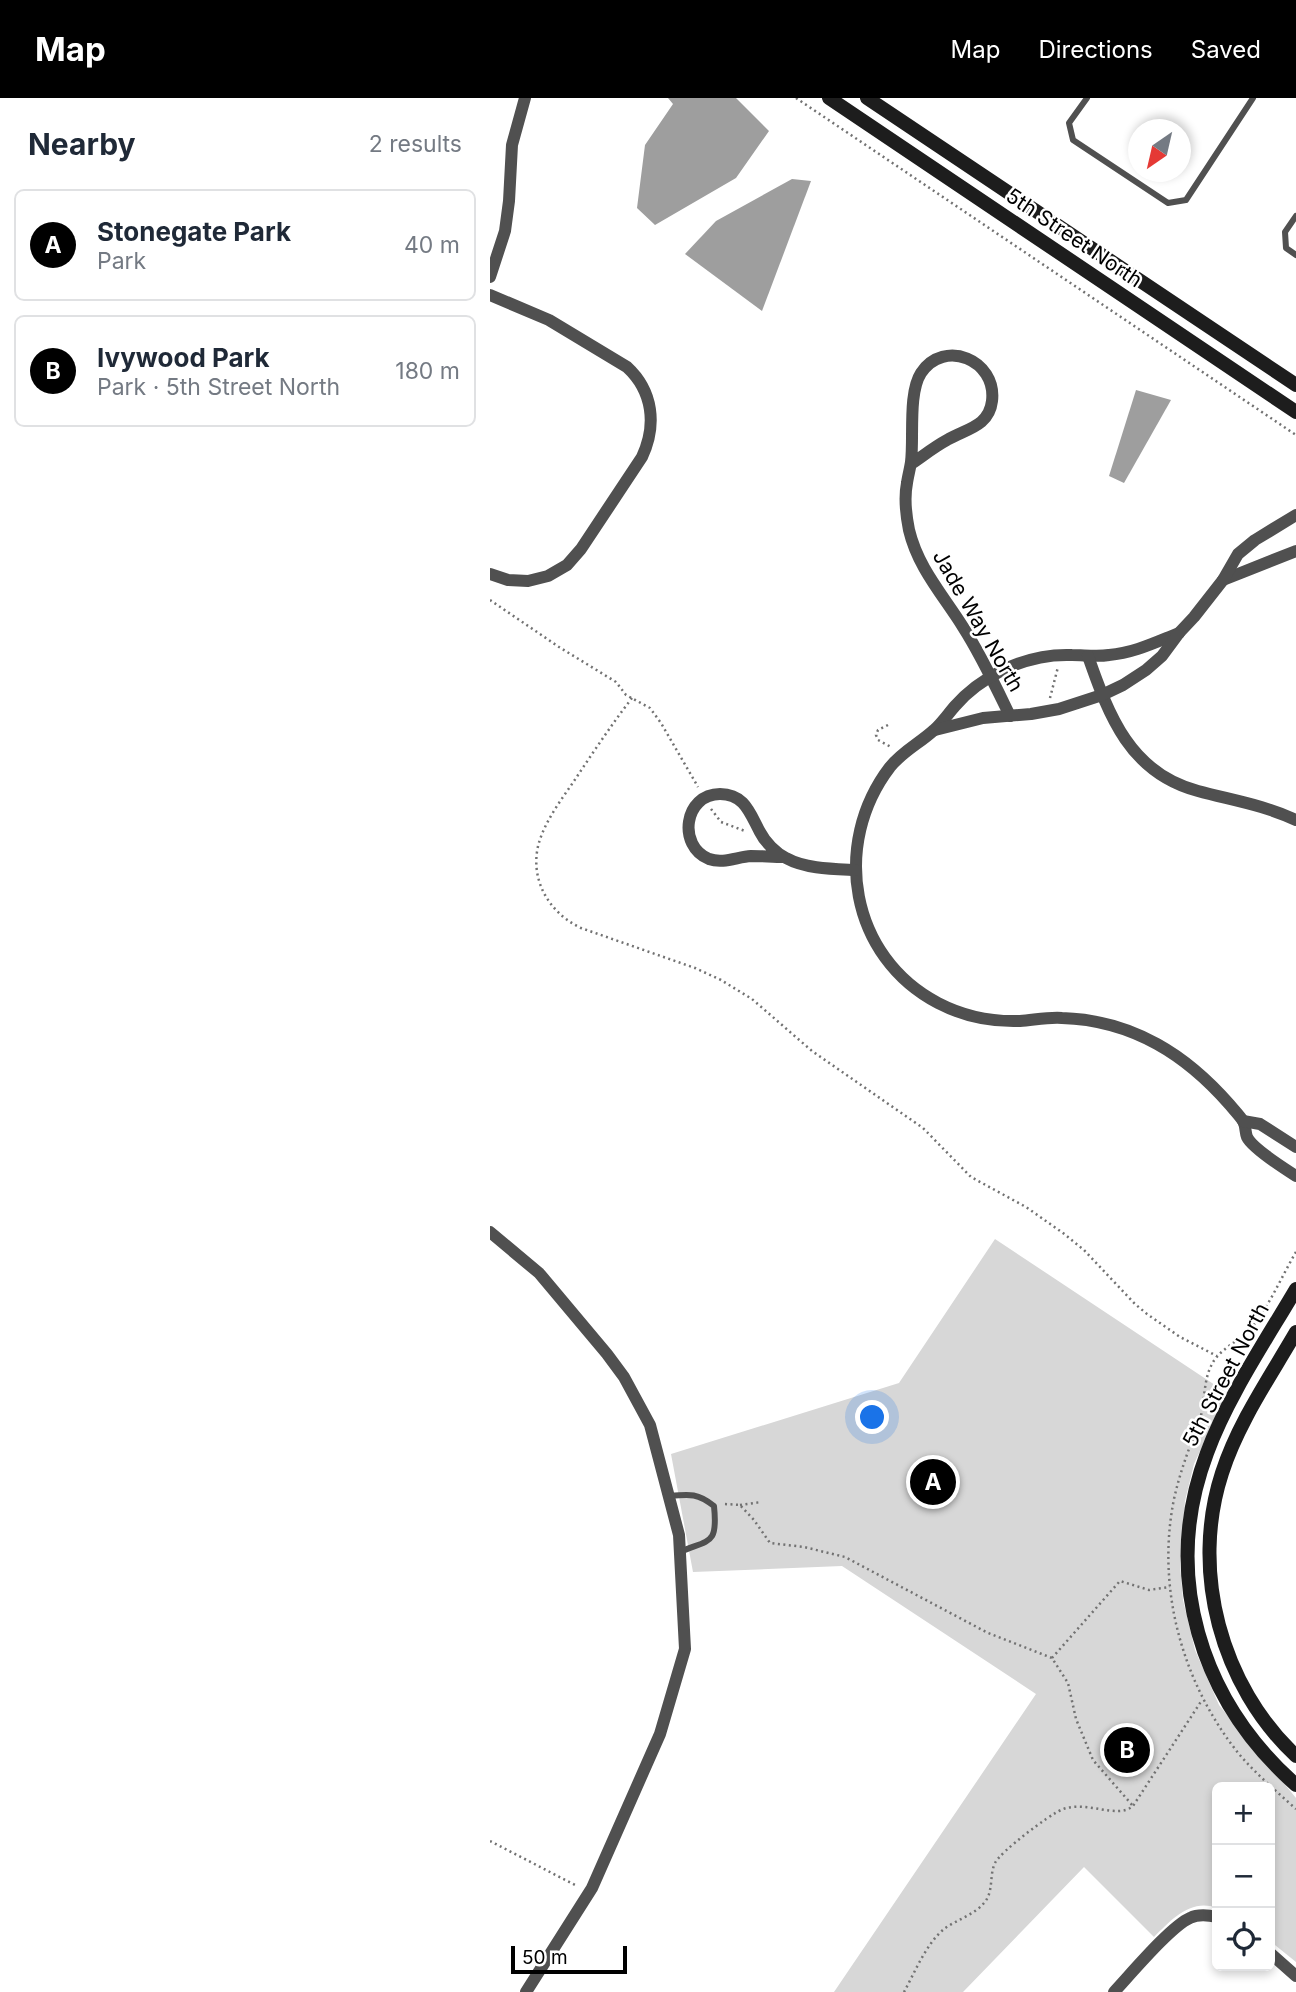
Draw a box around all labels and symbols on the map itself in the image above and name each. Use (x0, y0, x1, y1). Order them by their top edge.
north arrow (1128, 119, 1191, 182)
street label: 5th Street North (1001, 183, 1147, 292)
street label: Jade Way North (928, 545, 1029, 696)
street label: 5th Street North (1177, 1299, 1274, 1451)
your location (855, 1400, 889, 1434)
pin: A (910, 1456, 956, 1508)
pin: B (1104, 1724, 1150, 1776)
scale bar (511, 1943, 626, 1975)

